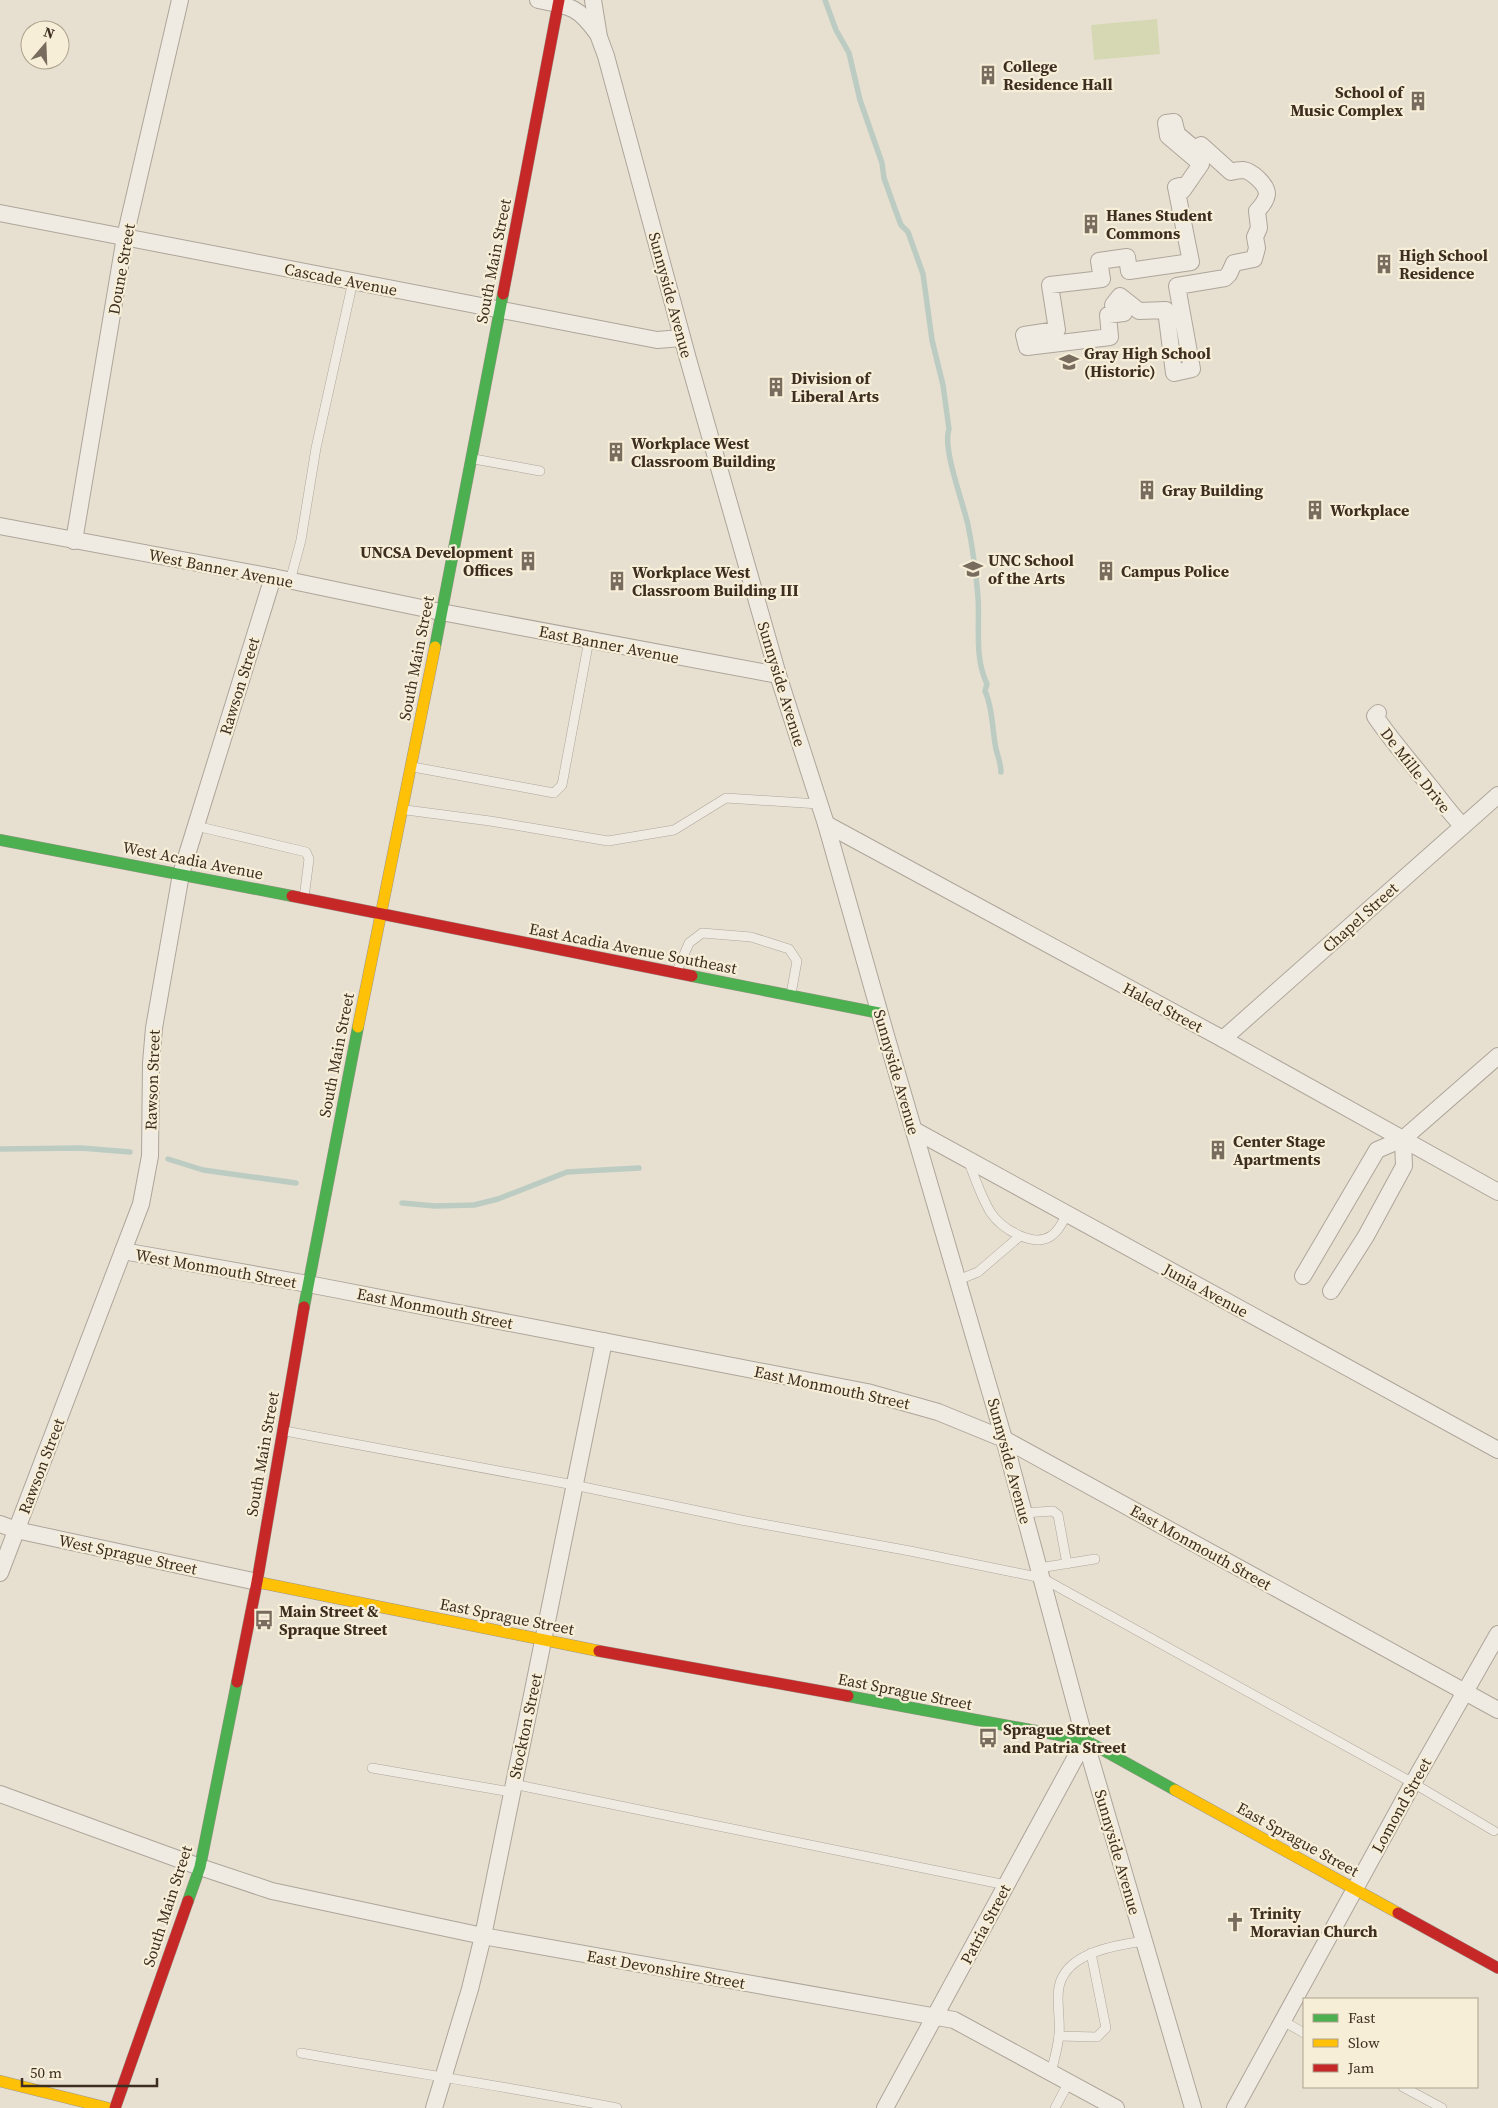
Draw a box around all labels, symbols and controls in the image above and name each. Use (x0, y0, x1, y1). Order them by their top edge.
north arrow (20, 20, 70, 70)
text: N (41, 22, 57, 44)
place label: College Residence Hall (1003, 55, 1113, 95)
building icon: College Residence Hall (977, 64, 999, 86)
place label: School of Music Complex (1290, 81, 1405, 121)
building icon: School of Music Complex (1407, 90, 1429, 112)
street label: South Main Street (470, 196, 516, 325)
place label: Hanes Student Commons (1106, 204, 1213, 244)
building icon: Hanes Student Commons (1080, 213, 1102, 235)
street label: Doune Street (102, 221, 140, 316)
street label: Sunnyside Avenue (644, 230, 698, 360)
place label: High School Residence (1399, 244, 1488, 284)
building icon: High School Residence (1373, 253, 1395, 275)
street label: Cascade Avenue (283, 257, 399, 301)
place label: Gray High School (Historic) (1084, 342, 1211, 382)
school or university icon: Gray High School (Historic) (1058, 351, 1080, 373)
place label: Division of Liberal Arts (791, 367, 879, 407)
building icon: Division of Liberal Arts (765, 376, 787, 398)
place label: Workplace West Classroom Building (631, 432, 776, 472)
building icon: Workplace West Classroom Building (605, 441, 627, 463)
building icon: Gray Building (1136, 479, 1158, 501)
place label: Gray Building (1162, 479, 1264, 501)
building icon: Workplace (1304, 499, 1326, 521)
place label: Workplace (1330, 499, 1409, 521)
place label: UNCSA Development Offices (360, 541, 513, 581)
street label: West Banner Avenue (147, 543, 295, 593)
place label: UNC School of the Arts (988, 549, 1074, 589)
building icon: UNCSA Development Offices (517, 550, 539, 572)
school or university icon: UNC School of the Arts (962, 558, 984, 580)
building icon: Campus Police (1095, 560, 1117, 582)
place label: Campus Police (1121, 560, 1229, 582)
place label: Workplace West Classroom Building III (632, 561, 799, 601)
building icon: Workplace West Classroom Building III (606, 570, 628, 592)
street label: South Main Street (393, 593, 439, 722)
street label: Sunnyside Avenue (753, 619, 811, 749)
street label: East Banner Avenue (537, 620, 681, 668)
street label: Rawson Street (214, 634, 264, 737)
street label: De Mille Drive (1376, 723, 1456, 817)
street label: West Acadia Avenue (121, 836, 265, 884)
street label: Chapel Street (1317, 877, 1403, 957)
street label: East Acadia Avenue Southeast (527, 917, 740, 979)
street label: Haled Street (1119, 977, 1208, 1038)
street label: South Main Street (313, 990, 359, 1119)
street label: Sunnyside Avenue (869, 1007, 925, 1137)
street label: Rawson Street (139, 1028, 165, 1131)
place label: Center Stage Apartments (1233, 1130, 1325, 1170)
building icon: Center Stage Apartments (1207, 1139, 1229, 1161)
street label: West Monmouth Street (134, 1243, 299, 1293)
street label: Junia Avenue (1159, 1257, 1252, 1322)
street label: East Monmouth Street (355, 1282, 516, 1334)
street label: East Monmouth Street (752, 1360, 913, 1414)
street label: South Main Street (240, 1389, 284, 1518)
street label: Sunnyside Avenue (983, 1396, 1037, 1526)
street label: Rawson Street (13, 1414, 70, 1517)
street label: East Monmouth Street (1126, 1499, 1276, 1595)
street label: West Sprague Street (57, 1529, 200, 1580)
street label: East Sprague Street (438, 1592, 577, 1640)
place label: Main Street & Spraque Street (279, 1600, 388, 1640)
bus stop icon: Main Street & Spraque Street (253, 1609, 275, 1631)
street label: East Sprague Street (836, 1667, 975, 1715)
street label: Stockton Street (503, 1671, 547, 1781)
place label: Sprague Street and Patria Street (1003, 1718, 1127, 1758)
bus stop icon: Sprague Street and Patria Street (977, 1727, 999, 1749)
street label: Lomond Street (1366, 1753, 1437, 1856)
street label: Sunnyside Avenue (1090, 1787, 1146, 1917)
street label: East Sprague Street (1233, 1796, 1364, 1882)
street label: South Main Street (137, 1842, 197, 1970)
street label: Patria Street (955, 1879, 1016, 1968)
place label: Trinity Moravian Church (1250, 1902, 1378, 1942)
church icon: Trinity Moravian Church (1224, 1911, 1246, 1933)
street label: East Devonshire Street (585, 1944, 748, 1994)
legend (1303, 1998, 1478, 2088)
text: Fast (1348, 2007, 1375, 2028)
text: Slow (1348, 2032, 1380, 2053)
scale bar (22, 2056, 158, 2088)
text: Jam (1347, 2057, 1375, 2078)
text: 50 m (30, 2062, 62, 2083)

